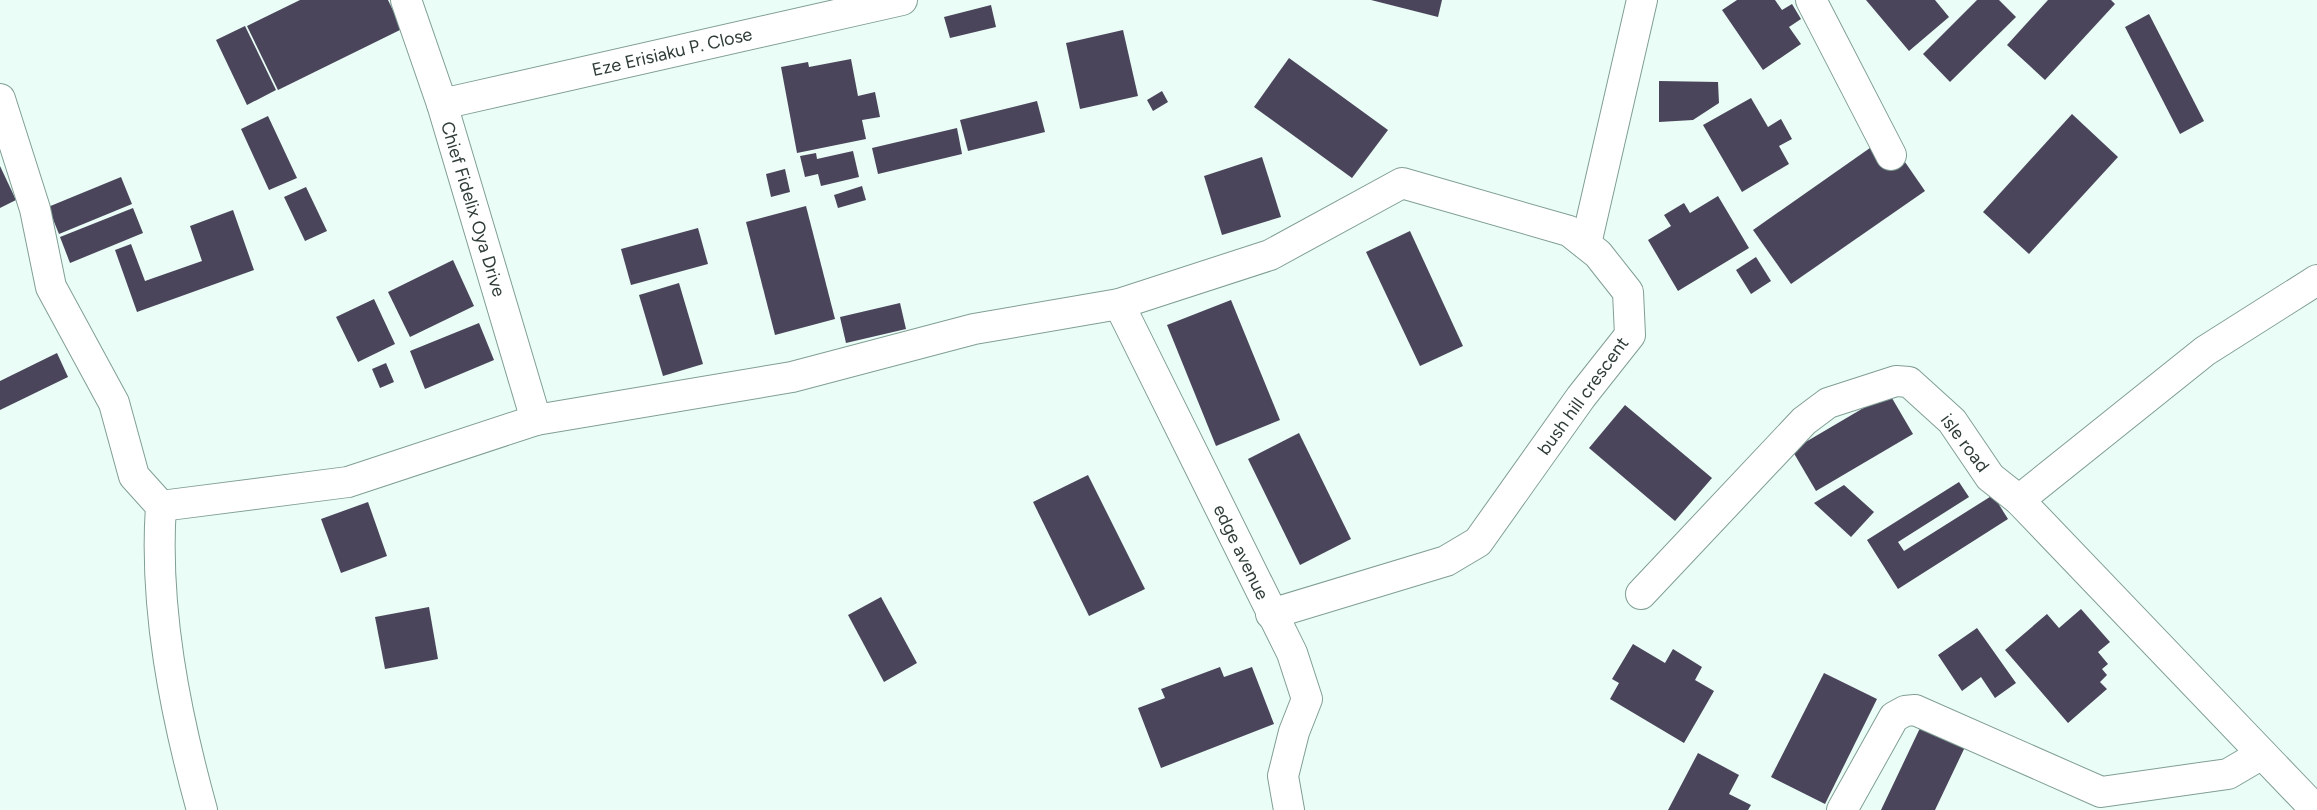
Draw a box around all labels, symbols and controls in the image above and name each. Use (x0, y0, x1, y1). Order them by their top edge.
street label: Eze Erisiaku P. Close (590, 23, 754, 81)
street label: Chief Fidelix Oya Drive (436, 119, 510, 299)
street label: bush hill crescent (1533, 333, 1633, 459)
street label: isle road (1936, 410, 1994, 476)
street label: edge avenue (1209, 501, 1274, 603)

